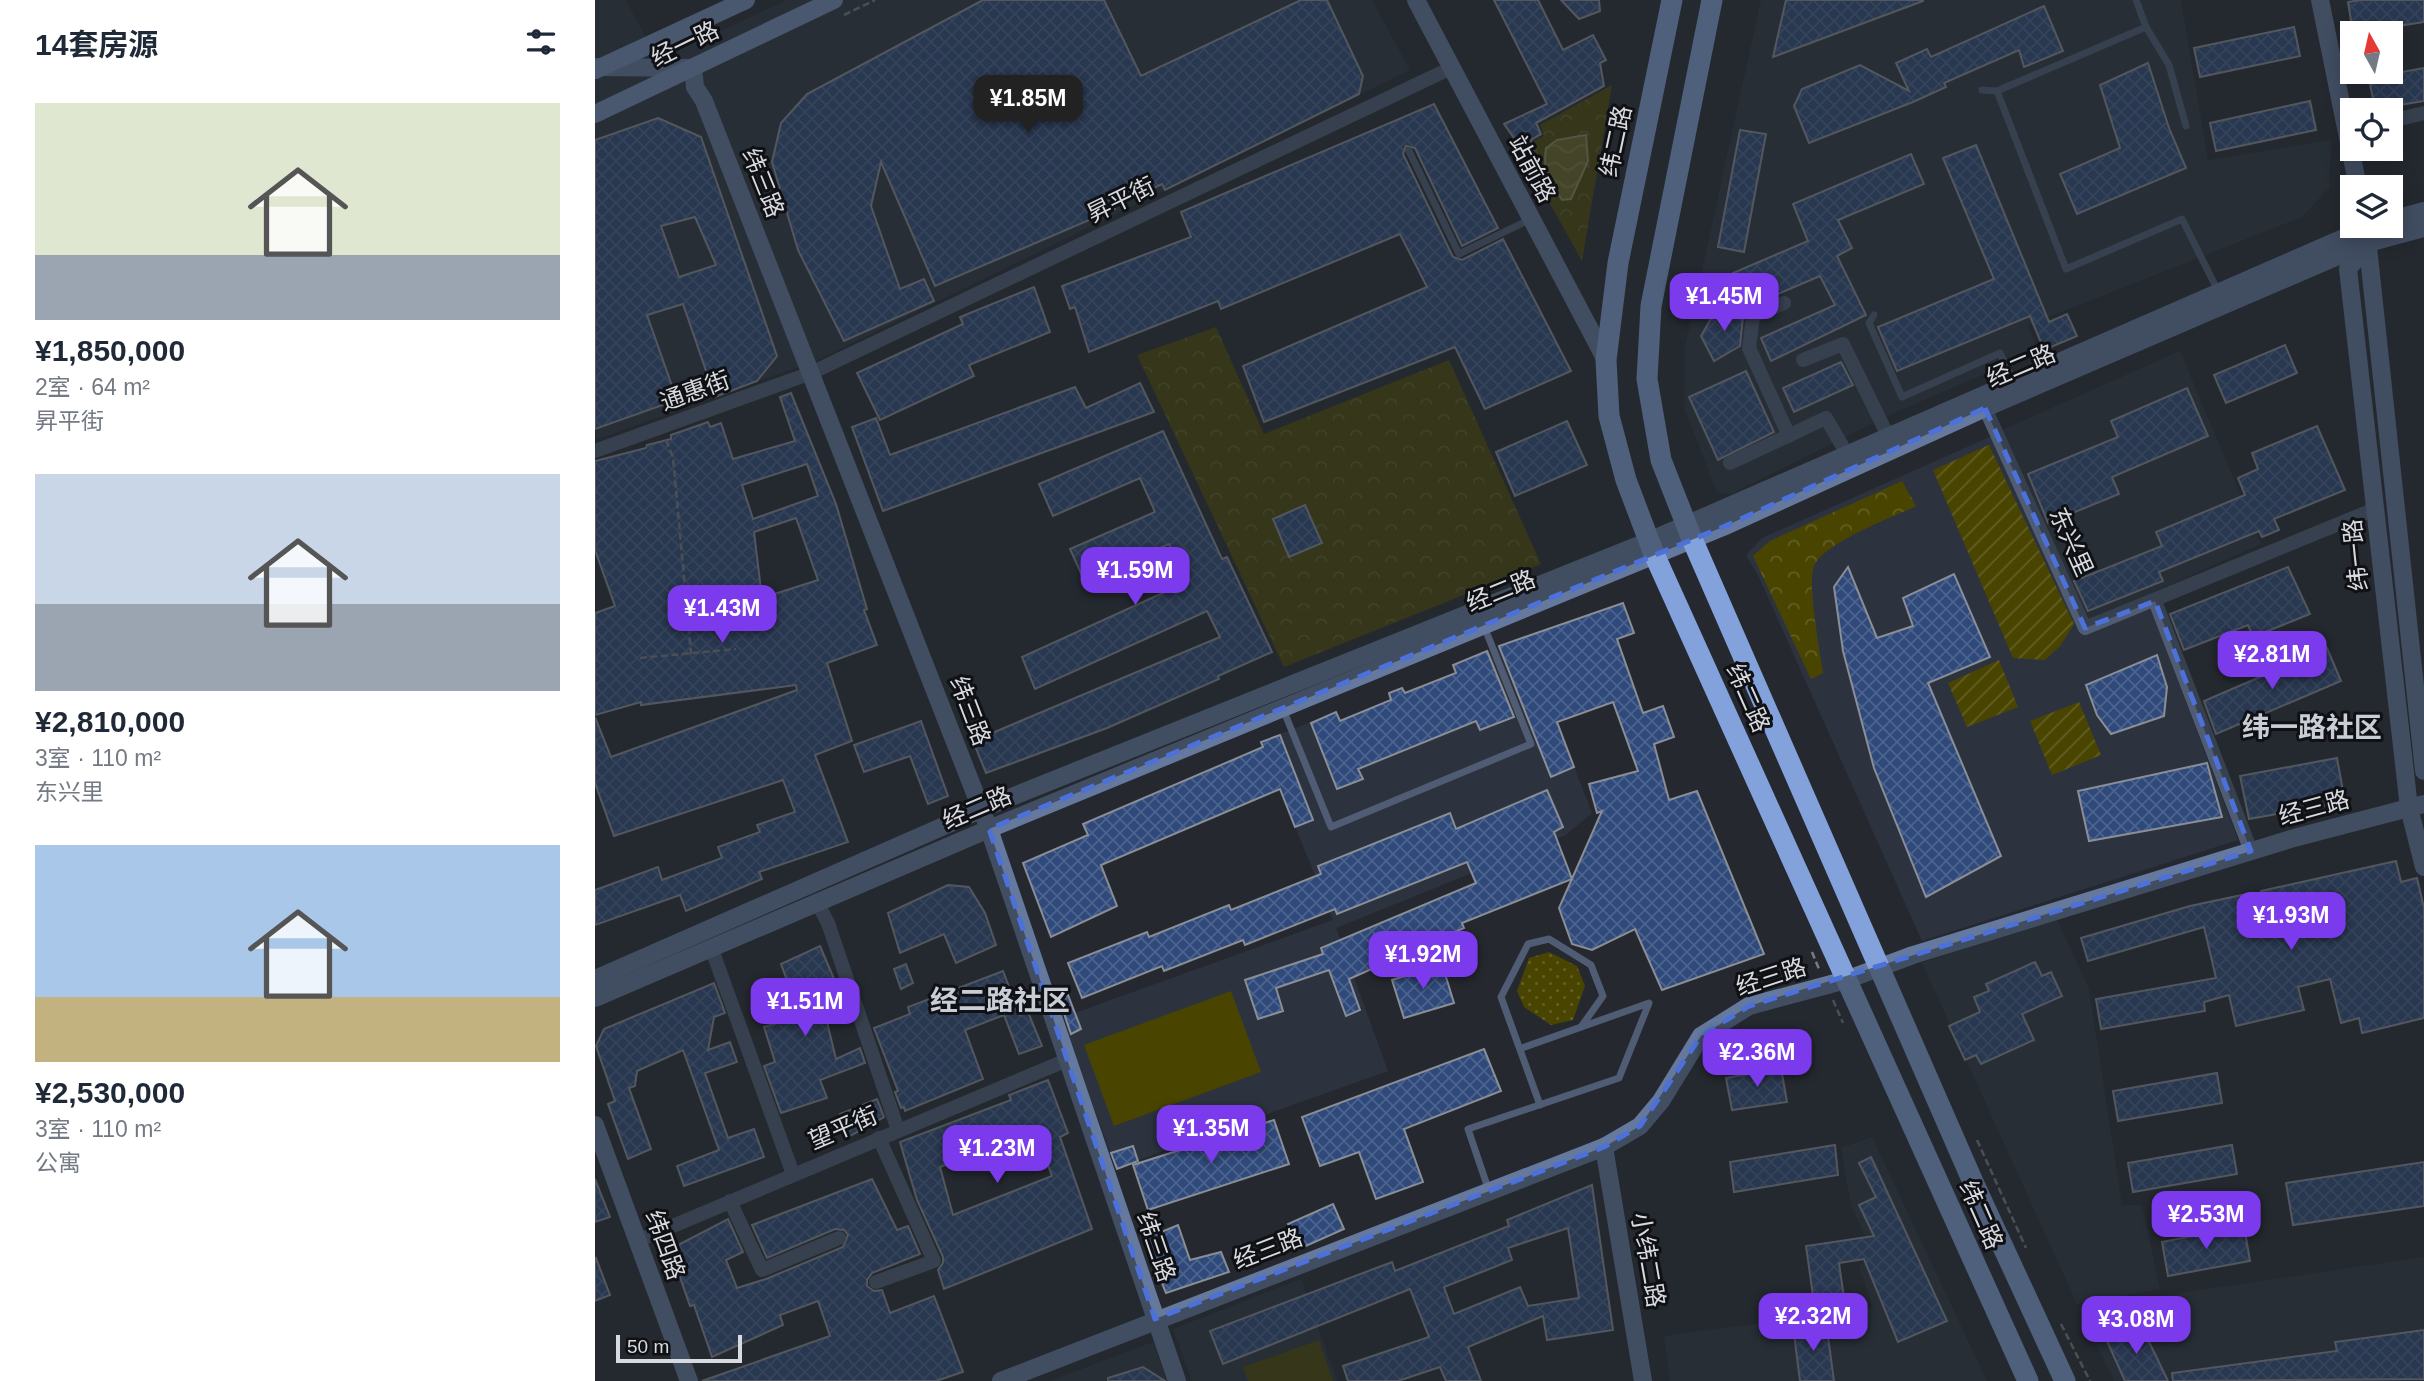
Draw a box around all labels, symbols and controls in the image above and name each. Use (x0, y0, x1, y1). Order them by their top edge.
street label: 经一路 (647, 16, 723, 71)
north arrow (2340, 21, 2403, 84)
map controls (2340, 21, 2403, 238)
icon: filters (522, 23, 560, 61)
text: 14套房源 (35, 28, 158, 61)
pin: ¥1.85M (971, 76, 1085, 135)
text: ¥1.85M (990, 85, 1066, 111)
button: locate (2340, 98, 2403, 161)
street label: 纬二路 (1595, 103, 1636, 179)
street label: 站前路 (1504, 131, 1561, 207)
street label: 纬三路 (737, 144, 789, 221)
icon: home (235, 149, 361, 275)
street label: 昇平街 (1083, 172, 1159, 227)
button: layers (2340, 175, 2403, 238)
pin: ¥1.45M (1667, 274, 1781, 333)
text: ¥1.45M (1686, 283, 1762, 309)
text: ¥1,850,000 (35, 334, 185, 367)
street label: 经二路 (1982, 339, 2059, 392)
street label: 通惠街 (656, 366, 733, 416)
text: 2室 · 64 m² (35, 374, 150, 400)
text: 昇平街 (35, 408, 104, 434)
street label: 东兴里 (2044, 503, 2098, 580)
street label: 纬一路 (2338, 518, 2373, 592)
icon: home (235, 520, 361, 646)
pin: ¥1.59M (1078, 548, 1192, 607)
text: ¥1.59M (1097, 557, 1173, 583)
street label: 经二路 (1462, 565, 1539, 617)
pin: ¥1.43M (665, 586, 779, 645)
text: ¥1.43M (684, 595, 760, 621)
pin: ¥2.81M (2215, 632, 2329, 691)
text: ¥2.81M (2234, 641, 2310, 667)
street label: 纬二路 (1721, 659, 1775, 736)
street label: 纬三路 (945, 672, 996, 749)
text: ¥2,810,000 (35, 705, 185, 738)
district label: 纬一路社区 (2242, 712, 2382, 743)
text: 3室 · 110 m² (35, 745, 161, 771)
text: 东兴里 (35, 779, 104, 805)
street label: 经二路 (938, 781, 1015, 834)
street label: 经三路 (2276, 785, 2352, 830)
icon: home (235, 891, 361, 1017)
pin: ¥1.93M (2234, 892, 2348, 952)
text: ¥1.93M (2253, 902, 2329, 928)
pin: ¥1.92M (1366, 932, 1480, 991)
text: ¥1.92M (1385, 941, 1461, 967)
street label: 经三路 (1732, 953, 1809, 1000)
pin: ¥1.51M (748, 978, 862, 1038)
district label: 经二路社区 (930, 985, 1070, 1016)
text: ¥1.51M (767, 988, 843, 1014)
pin: ¥2.36M (1700, 1030, 1814, 1089)
text: ¥2.36M (1719, 1039, 1795, 1065)
text: ¥2,530,000 (35, 1076, 185, 1109)
street label: 望平街 (804, 1101, 881, 1154)
pin: ¥1.35M (1154, 1106, 1268, 1165)
text: ¥1.35M (1173, 1115, 1249, 1141)
text: 3室 · 110 m² (35, 1116, 161, 1142)
pin: ¥1.23M (940, 1126, 1054, 1185)
text: ¥1.23M (959, 1135, 1035, 1161)
text: 公寓 (35, 1150, 81, 1176)
street label: 纬二路 (1954, 1176, 2008, 1253)
pin: ¥2.53M (2149, 1192, 2263, 1251)
text: ¥2.53M (2168, 1201, 2244, 1227)
street label: 纬四路 (640, 1206, 690, 1283)
street label: 纬三路 (1132, 1208, 1181, 1285)
street label: 小纬二路 (1627, 1210, 1670, 1310)
street label: 经三路 (1229, 1223, 1306, 1274)
pin: ¥2.32M (1756, 1294, 1870, 1353)
pin: ¥3.08M (2079, 1296, 2193, 1356)
text: ¥2.32M (1775, 1303, 1851, 1329)
text: ¥3.08M (2098, 1306, 2174, 1332)
scale bar (616, 1332, 742, 1364)
text: 50 m (627, 1336, 669, 1357)

